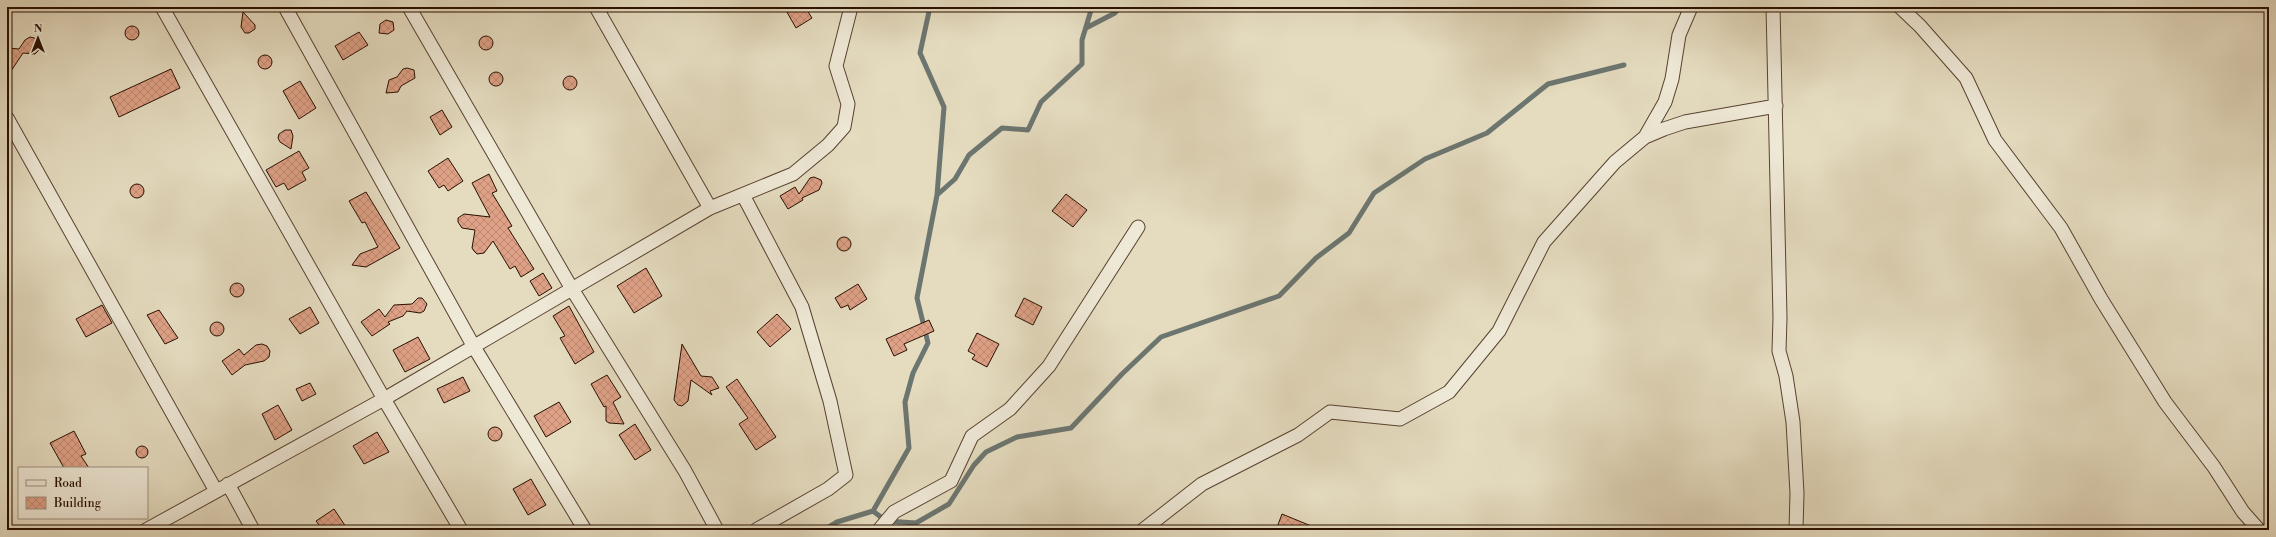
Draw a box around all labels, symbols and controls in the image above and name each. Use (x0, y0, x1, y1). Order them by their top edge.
north arrow (18, 18, 58, 58)
text: N (34, 22, 43, 36)
legend (18, 467, 148, 519)
text: Road (54, 476, 82, 491)
text: Building (53, 496, 102, 511)

